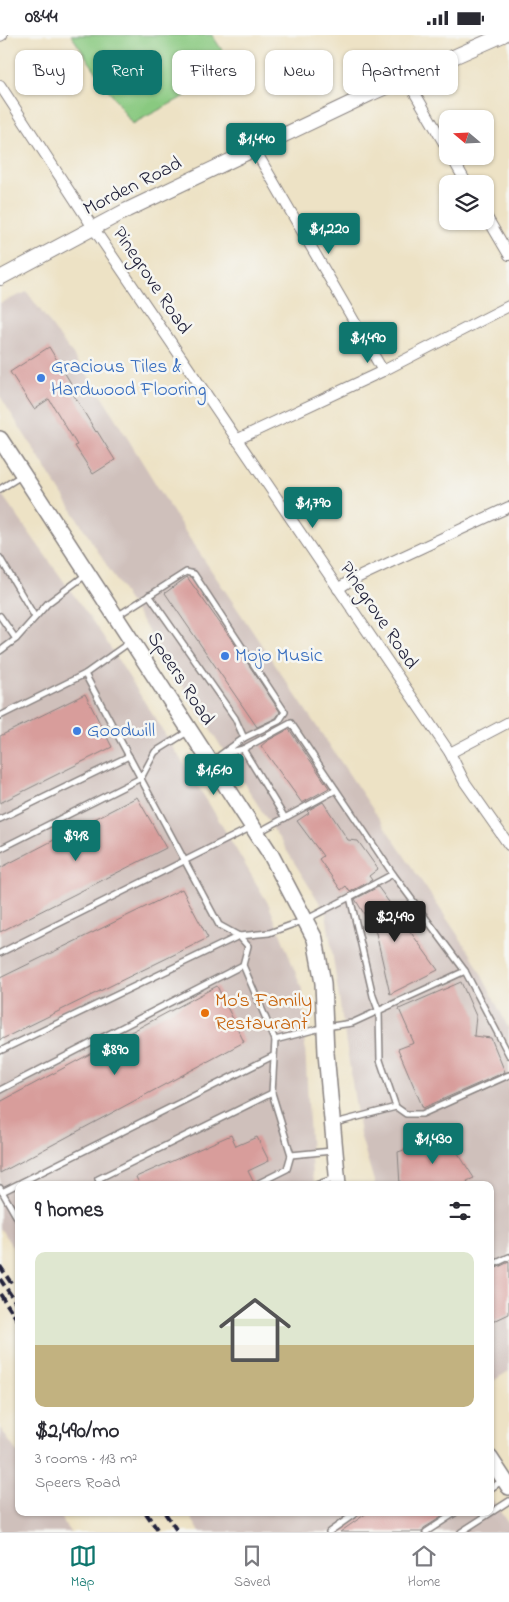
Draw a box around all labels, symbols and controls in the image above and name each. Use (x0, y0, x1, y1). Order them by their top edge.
text: 08:44 (25, 4, 58, 31)
chip: Buy (15, 50, 83, 95)
chip: Rent (93, 50, 162, 95)
chip: Filters (172, 50, 255, 95)
chip: New (265, 50, 333, 95)
chip: Apartment (343, 50, 458, 95)
north arrow (439, 110, 494, 165)
map controls (439, 110, 494, 230)
pin: $1,440 (215, 123, 297, 165)
text: $1,440 (237, 127, 275, 151)
street label: Morden Road (79, 150, 187, 224)
button: layers (439, 175, 494, 230)
pin: $1,220 (288, 213, 370, 255)
text: $1,220 (309, 217, 349, 241)
street label: Pinegrove Road (103, 221, 198, 341)
pin: $1,490 (327, 321, 409, 364)
text: $1,490 (350, 326, 386, 350)
place label: Gracious Tiles & Hardwood Flooring (51, 353, 207, 406)
marker: Gracious Tiles & Hardwood Flooring (35, 372, 47, 384)
pin: $1,790 (272, 487, 354, 529)
text: $1,790 (295, 491, 331, 515)
street label: Pinegrove Road (330, 556, 425, 676)
street label: Speers Road (139, 626, 221, 732)
place label: Mojo Music (235, 642, 323, 671)
marker: Mojo Music (219, 650, 231, 662)
place label: Goodwill (87, 717, 155, 746)
marker: Goodwill (71, 725, 83, 737)
pin: $1,610 (173, 753, 255, 796)
text: $1,610 (196, 758, 232, 782)
pin: $918 (46, 819, 106, 862)
text: $918 (63, 824, 89, 848)
pin: $2,490 (354, 901, 436, 943)
text: $2,490 (376, 905, 414, 929)
place label: Mo‘s Family Restaurant (215, 987, 312, 1039)
marker: Mo‘s Family Restaurant (199, 1007, 211, 1019)
pin: $890 (85, 1033, 145, 1076)
text: $890 (101, 1038, 129, 1062)
pin: $1,430 (392, 1123, 474, 1165)
text: $1,430 (414, 1127, 452, 1151)
text: 9 homes (35, 1196, 104, 1226)
icon: filters (446, 1197, 474, 1225)
icon: home (210, 1285, 300, 1375)
text: $2,490/mo (35, 1417, 120, 1447)
text: 3 rooms · 113 m² (35, 1447, 137, 1471)
text: Speers Road (35, 1471, 120, 1495)
tab: Map (69, 1542, 97, 1593)
tab: Saved (234, 1542, 270, 1593)
tab: Home (408, 1542, 440, 1593)

